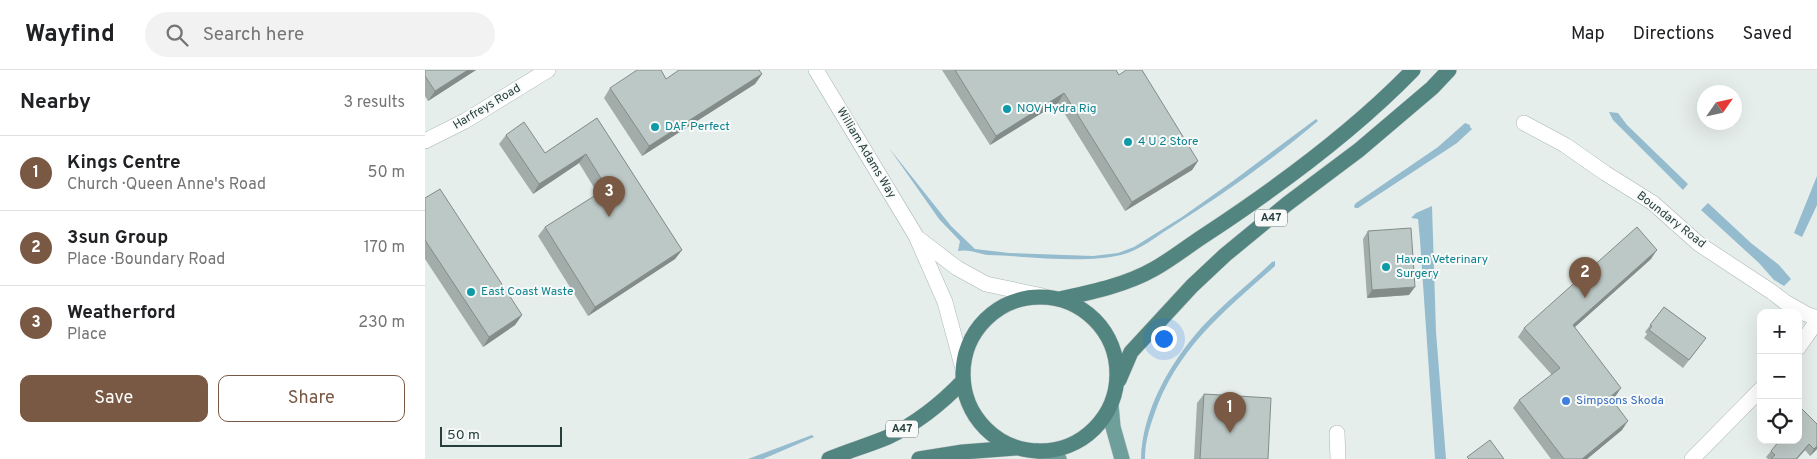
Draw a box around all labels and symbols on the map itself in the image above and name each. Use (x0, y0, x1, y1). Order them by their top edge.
street label: Harfreys Road (450, 81, 524, 133)
north arrow (1697, 85, 1742, 130)
place label: NOV Hydra Rig (1017, 101, 1097, 117)
marker: NOV Hydra Rig (1001, 103, 1013, 115)
street label: William Adams Way (832, 105, 900, 201)
place label: DAF Perfect (665, 119, 730, 135)
marker: DAF Perfect (649, 121, 661, 133)
place label: 4 U 2 Store (1138, 134, 1198, 150)
marker: 4 U 2 Store (1122, 136, 1134, 148)
pin: 3 (593, 176, 625, 217)
street label: Boundary Road (1633, 188, 1709, 252)
road number: A47 (1255, 210, 1287, 226)
place label: Haven Veterinary Surgery (1396, 252, 1488, 282)
pin: 2 (1569, 257, 1601, 298)
marker: Haven Veterinary Surgery (1380, 261, 1392, 273)
place label: East Coast Waste (481, 284, 573, 300)
marker: East Coast Waste (465, 286, 477, 298)
your location (1151, 326, 1177, 352)
pin: 1 (1214, 392, 1246, 433)
place label: Simpsons Skoda (1576, 393, 1664, 409)
marker: Simpsons Skoda (1560, 395, 1572, 407)
road number: A47 (886, 420, 918, 438)
scale bar (440, 424, 563, 447)

